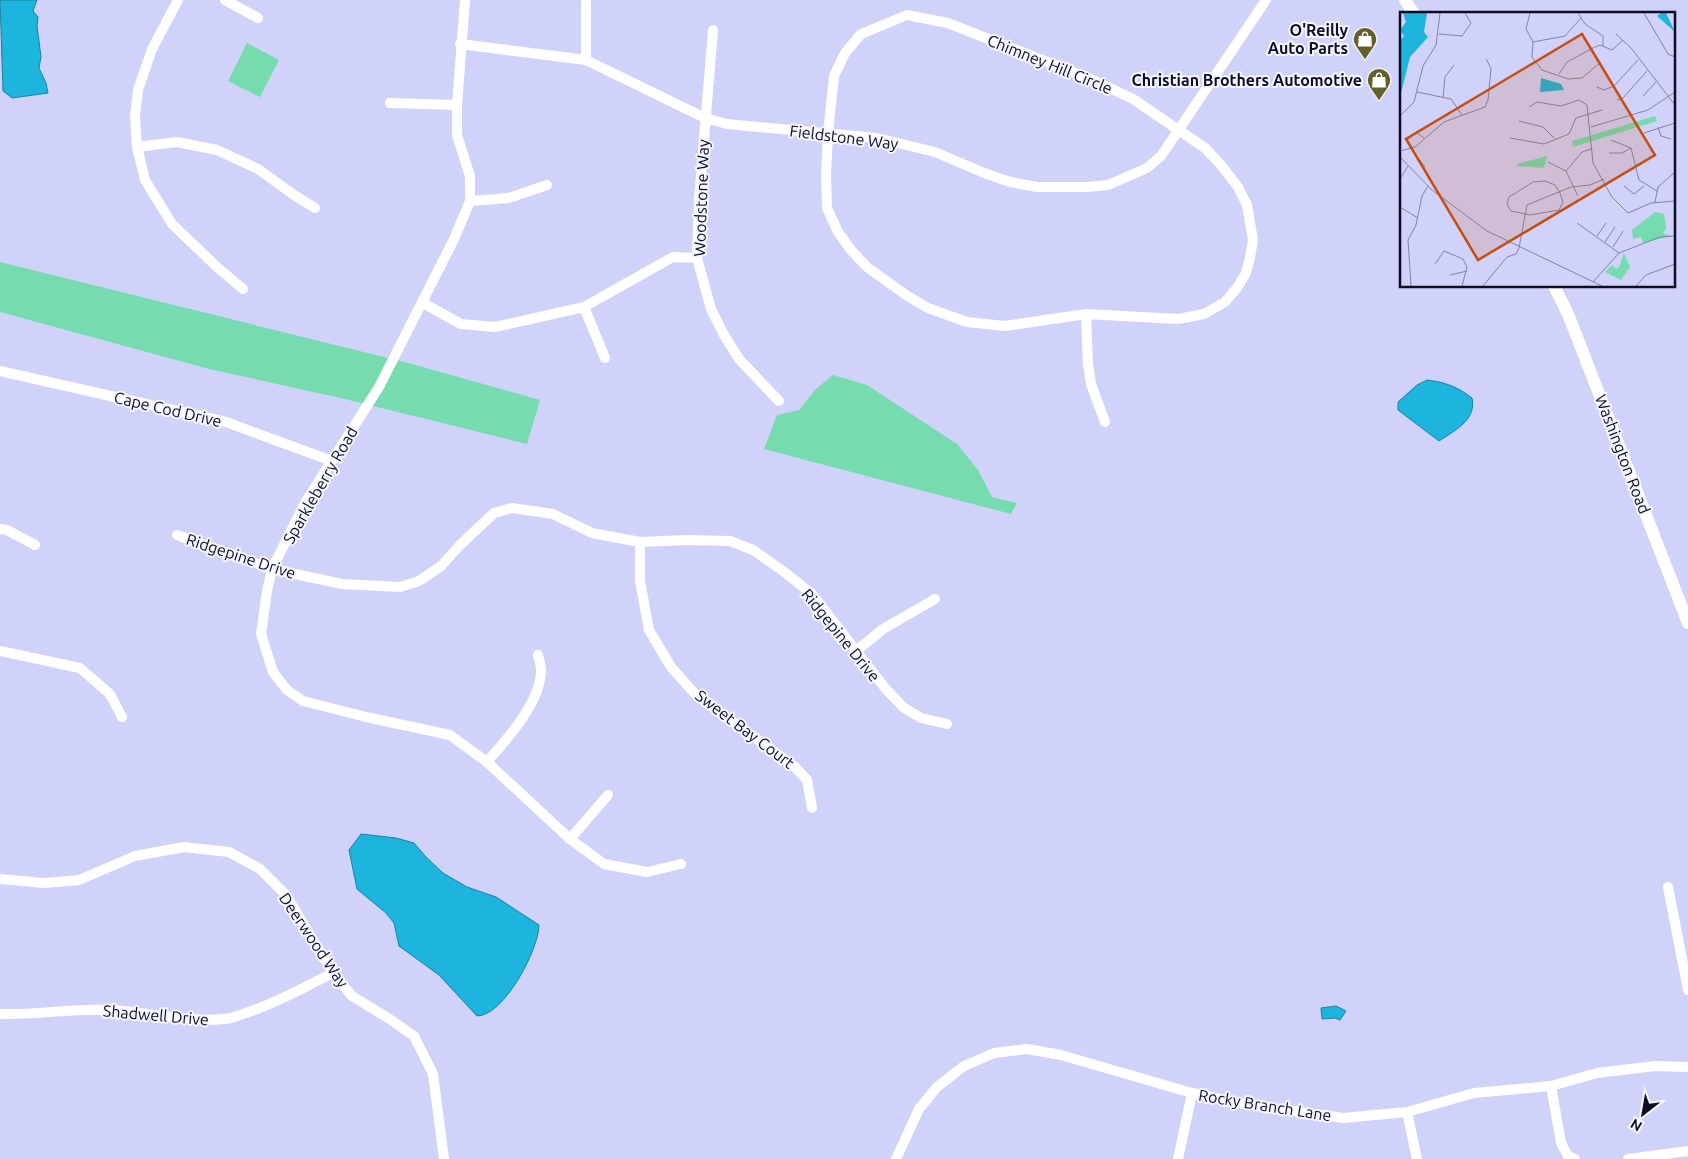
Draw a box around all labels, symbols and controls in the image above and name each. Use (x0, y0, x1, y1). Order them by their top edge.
inset map (1400, 12, 1676, 288)
place label: O'Reilly Auto Parts (1268, 21, 1349, 57)
shop icon: O'Reilly Auto Parts (1352, 26, 1378, 60)
street label: Chimney Hill Circle (985, 31, 1115, 97)
shop icon: Christian Brothers Automotive (1366, 67, 1392, 101)
place label: Christian Brothers Automotive (1132, 71, 1362, 89)
street label: Fieldstone Way (789, 121, 900, 153)
street label: Woodstone Way (690, 139, 712, 257)
street label: Cape Cod Drive (112, 388, 224, 430)
street label: Washington Road (1592, 392, 1654, 516)
street label: Sparkleberry Road (279, 423, 361, 547)
street label: Ridgepine Drive (184, 530, 298, 582)
street label: Ridgepine Drive (798, 585, 884, 685)
street label: Sweet Bay Court (692, 686, 798, 772)
street label: Deerwood Way (276, 889, 352, 991)
street label: Shadwell Drive (102, 1001, 210, 1029)
street label: Rocky Branch Lane (1197, 1086, 1333, 1124)
north arrow (1618, 1089, 1668, 1139)
text: N (1628, 1116, 1645, 1135)

